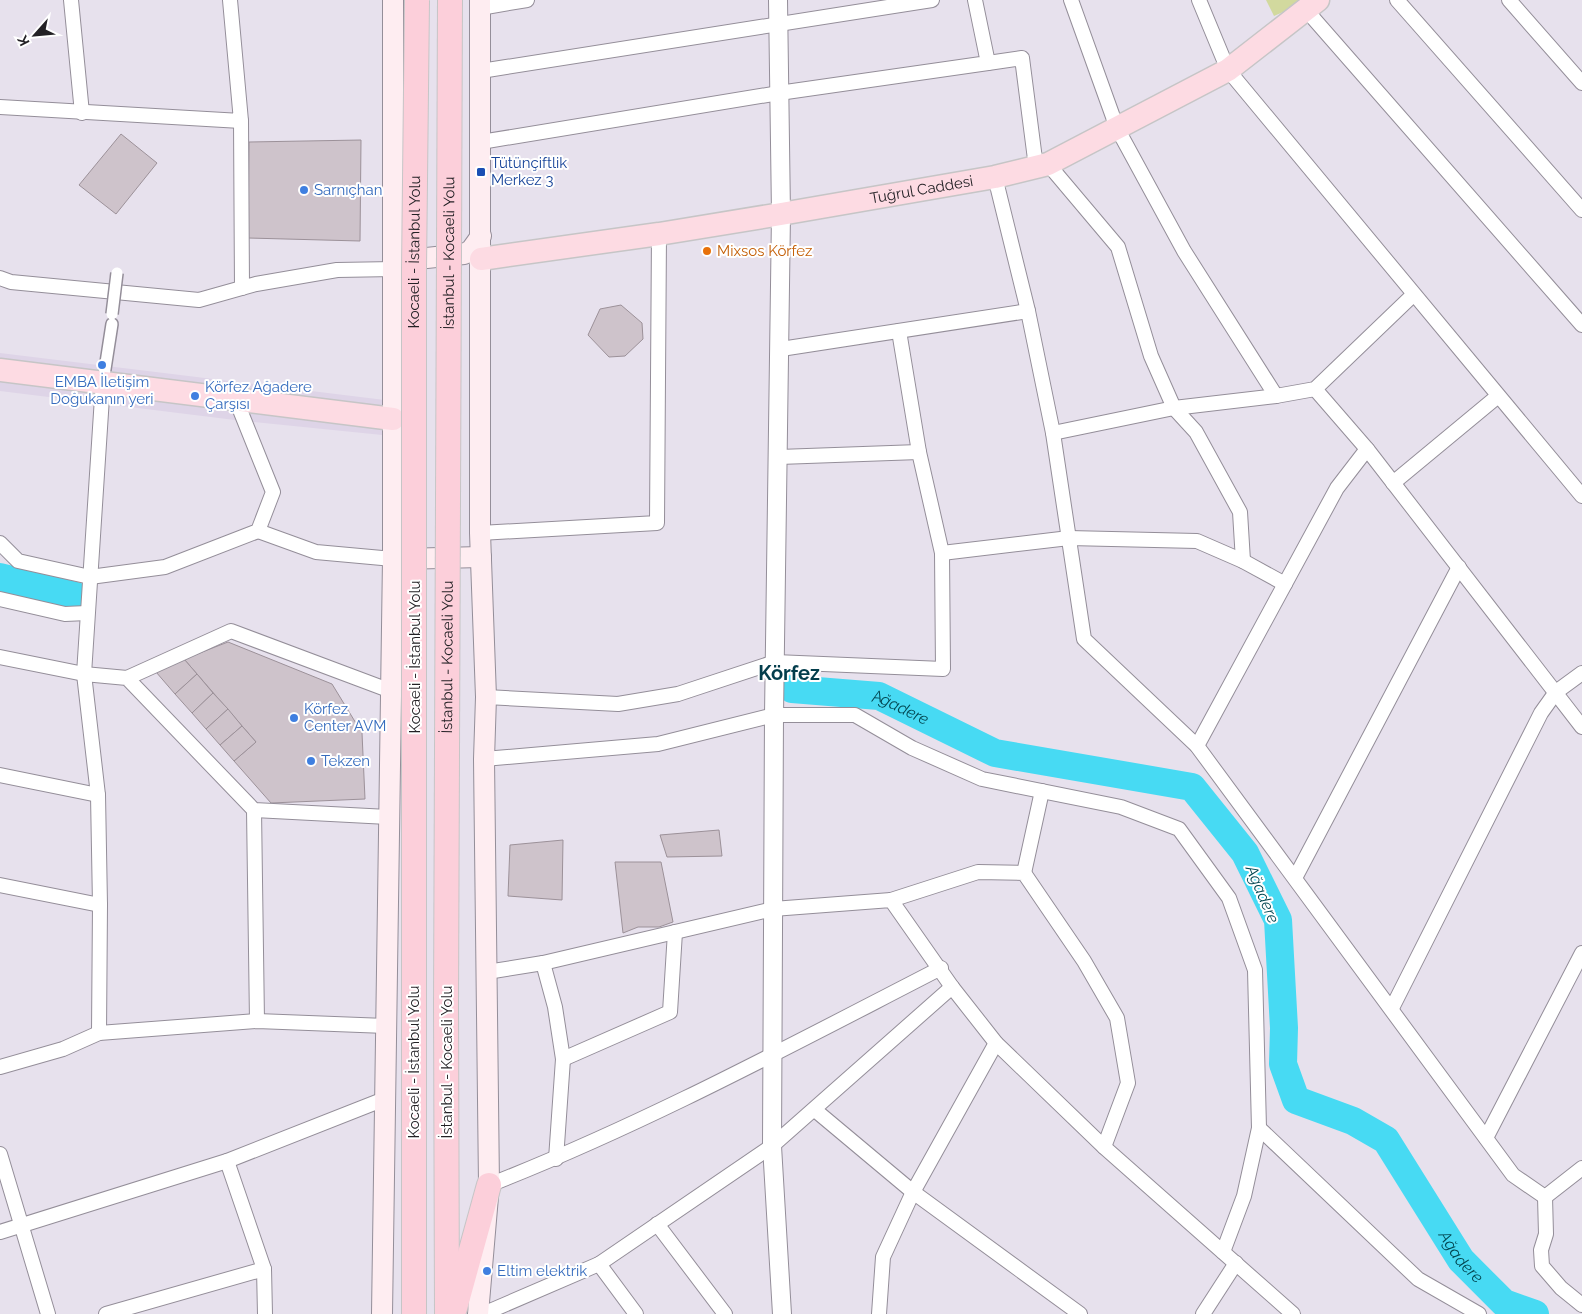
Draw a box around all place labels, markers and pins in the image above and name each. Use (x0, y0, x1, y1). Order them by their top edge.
place label: Tütünçiftlik Merkez 3 (491, 154, 567, 189)
marker: Tütünçiftlik Merkez 3 (475, 166, 487, 178)
place label: Sarnıçhan (314, 181, 382, 199)
marker: Sarnıçhan (298, 184, 310, 196)
place label: Mixsos Körfez (717, 242, 812, 260)
marker: Mixsos Körfez (701, 245, 713, 257)
marker: EMBA İletişim Doğukanın yeri (96, 359, 108, 371)
place label: EMBA İletişim Doğukanın yeri (50, 372, 154, 408)
place label: Körfez Ağadere Çarşısı (205, 378, 312, 413)
marker: Körfez Ağadere Çarşısı (189, 390, 201, 402)
place label: Körfez Center AVM (304, 700, 386, 735)
marker: Körfez Center AVM (288, 712, 300, 724)
place label: Tekzen (321, 752, 370, 770)
marker: Tekzen (305, 755, 317, 767)
place label: Eltim elektrik (497, 1262, 587, 1280)
marker: Eltim elektrik (481, 1265, 493, 1277)

